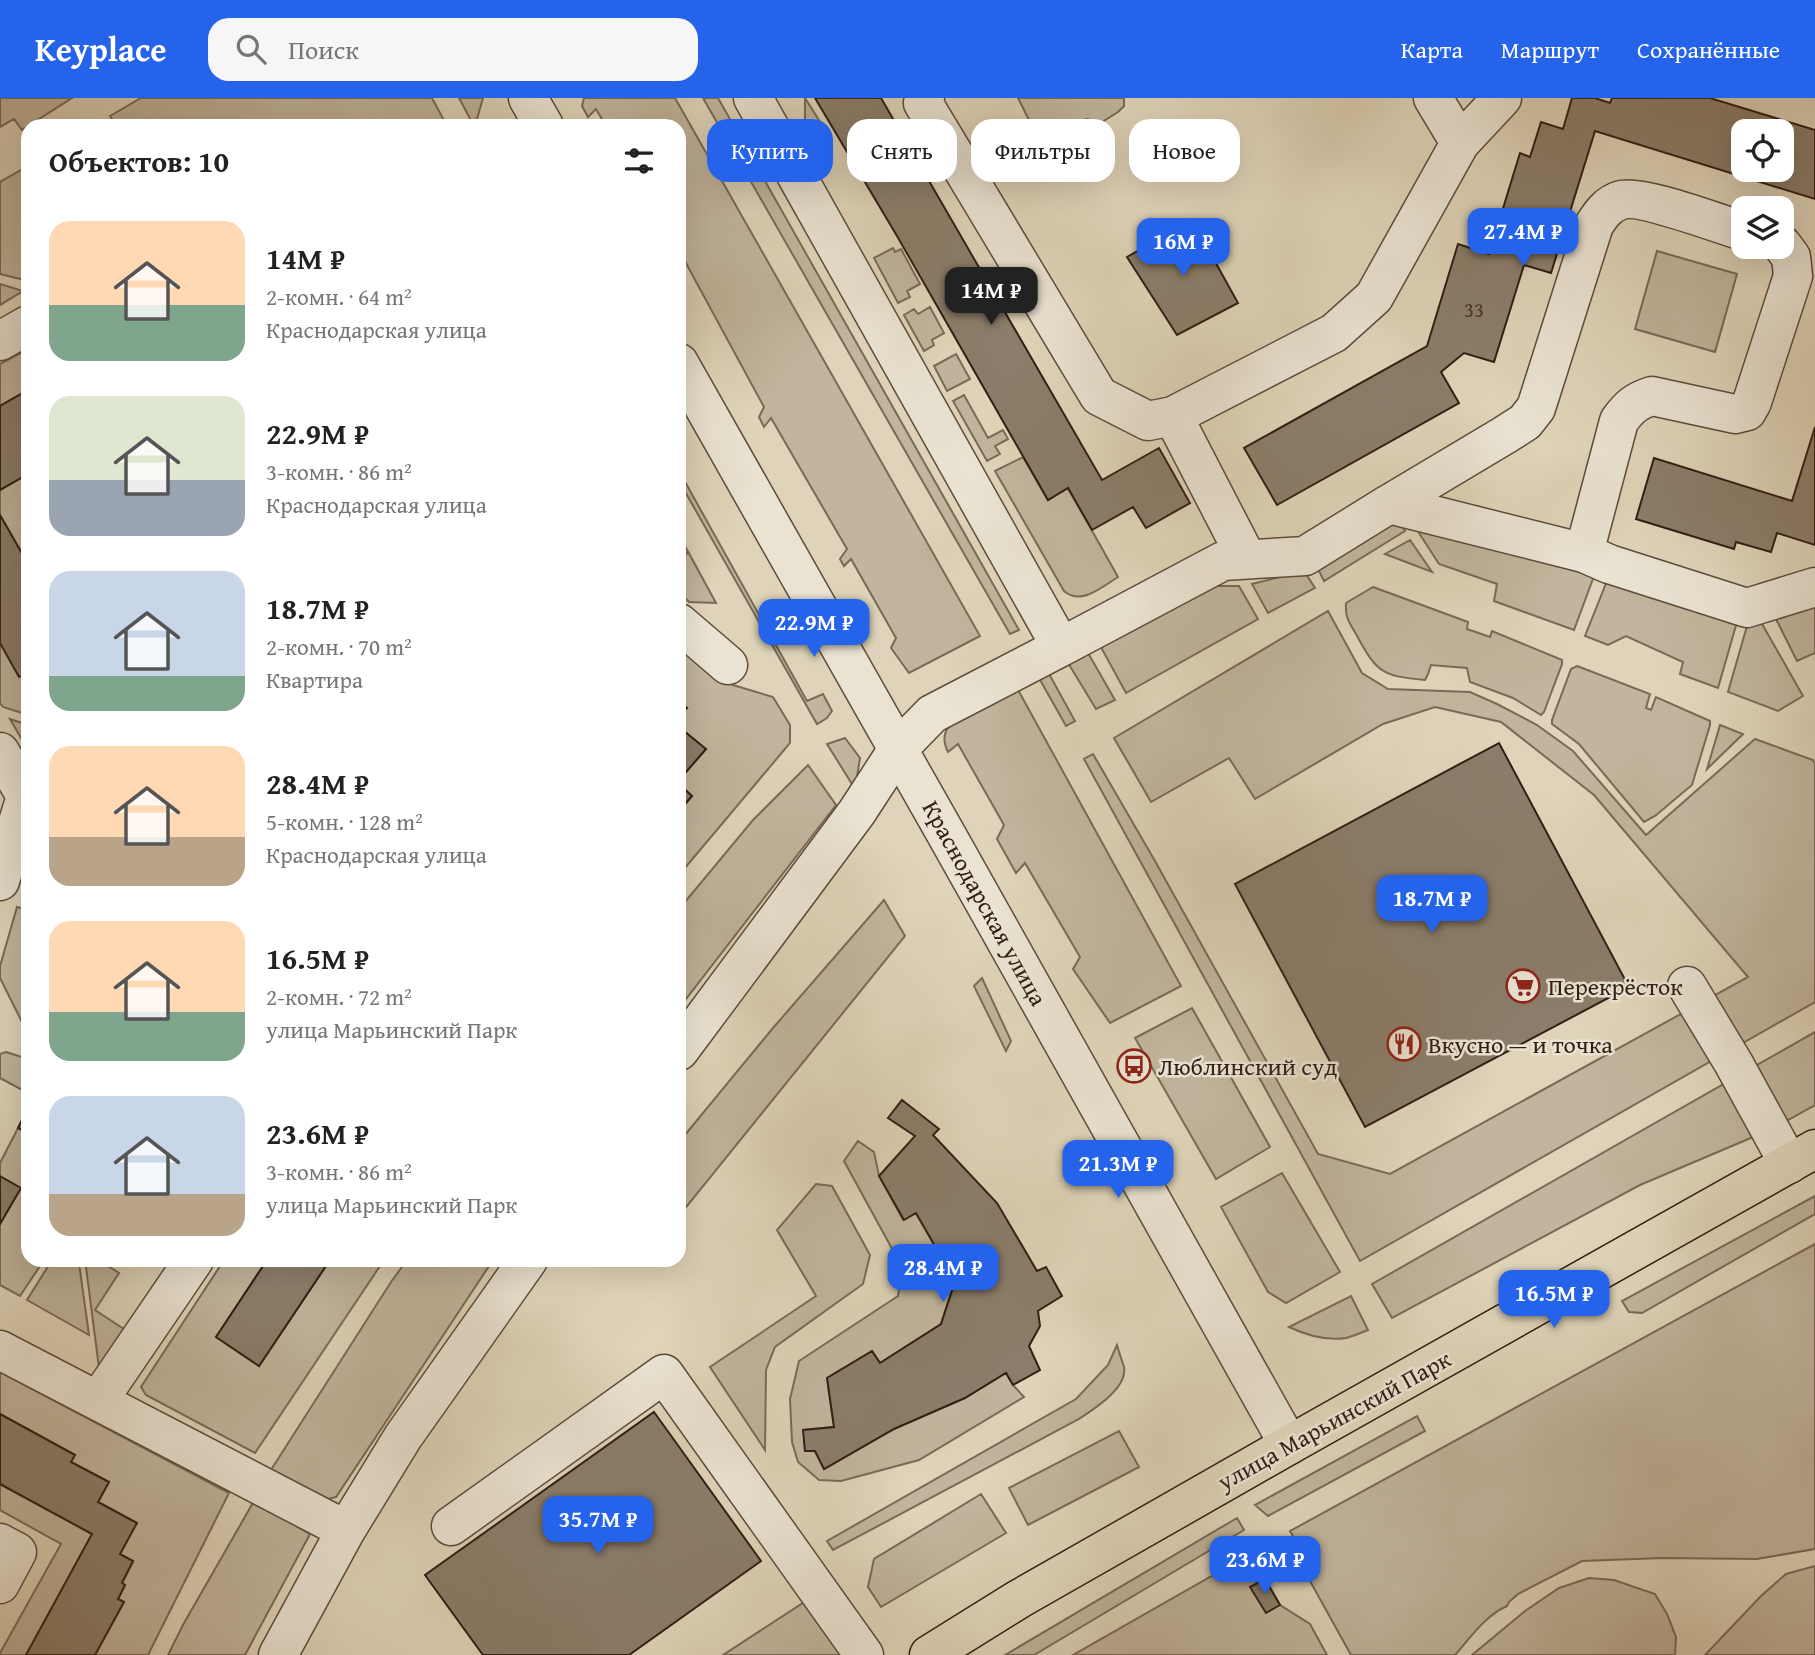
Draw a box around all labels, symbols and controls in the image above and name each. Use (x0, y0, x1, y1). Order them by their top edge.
search box (208, 18, 698, 81)
text: Keyplace (35, 25, 166, 73)
icon: search (232, 30, 270, 68)
text: Поиск (288, 30, 359, 69)
text: Карта (1401, 32, 1463, 67)
text: Маршрут (1501, 32, 1599, 67)
text: Сохранённые (1637, 32, 1780, 67)
chip: Купить (707, 119, 833, 182)
chip: Снять (847, 119, 957, 182)
chip: Фильтры (971, 119, 1115, 182)
chip: Новое (1129, 119, 1240, 182)
map controls (1731, 119, 1794, 259)
button: locate (1731, 119, 1794, 182)
text: Объектов: 10 (49, 139, 229, 183)
icon: filters (620, 142, 658, 180)
button: layers (1731, 196, 1794, 259)
pin: 27.4M ₽ (1458, 208, 1588, 268)
text: 27.4M ₽ (1483, 214, 1563, 247)
pin: 16M ₽ (1134, 218, 1232, 278)
text: 16M ₽ (1153, 224, 1213, 257)
text: 14M ₽ (266, 236, 345, 280)
icon: home (105, 249, 189, 333)
pin: 14M ₽ (942, 268, 1040, 327)
text: 14M ₽ (961, 273, 1021, 306)
text: 2-комн. · 64 m² (266, 280, 412, 313)
house number: 33 (1464, 294, 1484, 325)
text: Краснодарская улица (266, 313, 487, 346)
text: 22.9M ₽ (266, 411, 369, 455)
icon: home (105, 424, 189, 508)
text: 3-комн. · 86 m² (266, 455, 412, 488)
text: Краснодарская улица (266, 488, 487, 521)
text: 18.7M ₽ (266, 586, 369, 630)
icon: home (105, 599, 189, 683)
pin: 22.9M ₽ (749, 600, 879, 659)
text: 22.9M ₽ (774, 605, 854, 638)
text: 2-комн. · 70 m² (266, 630, 412, 663)
text: Квартира (266, 663, 363, 696)
text: 28.4M ₽ (266, 761, 369, 805)
icon: home (105, 774, 189, 858)
street label: Краснодарская улица (914, 794, 1056, 1013)
text: 5-комн. · 128 m² (266, 805, 423, 838)
text: Краснодарская улица (266, 838, 487, 871)
pin: 18.7M ₽ (1367, 876, 1497, 935)
text: 18.7M ₽ (1392, 881, 1472, 914)
text: 16.5M ₽ (266, 936, 369, 980)
icon: home (105, 949, 189, 1033)
supermarket icon: Перекрёсток (1504, 967, 1542, 1005)
place label: Перекрёсток (1548, 969, 1683, 1004)
text: 2-комн. · 72 m² (266, 980, 412, 1013)
text: улица Марьинский Парк (266, 1013, 517, 1046)
restaurant icon: Вкусно — и точка (1385, 1025, 1423, 1063)
place label: Вкусно — и точка (1428, 1027, 1613, 1062)
bus stop icon: Люблинский суд (1115, 1047, 1153, 1085)
place label: Люблинский суд (1158, 1049, 1337, 1084)
text: 23.6M ₽ (266, 1111, 369, 1155)
icon: home (105, 1124, 189, 1208)
pin: 21.3M ₽ (1053, 1140, 1183, 1200)
text: 21.3M ₽ (1078, 1146, 1158, 1179)
text: 3-комн. · 86 m² (266, 1155, 412, 1188)
text: улица Марьинский Парк (266, 1188, 517, 1221)
pin: 28.4M ₽ (878, 1244, 1008, 1304)
text: 28.4M ₽ (903, 1250, 983, 1283)
pin: 16.5M ₽ (1489, 1270, 1619, 1330)
text: 16.5M ₽ (1514, 1276, 1594, 1309)
street label: улица Марьинский Парк (1210, 1341, 1458, 1499)
pin: 35.7M ₽ (533, 1496, 663, 1556)
text: 35.7M ₽ (558, 1502, 638, 1535)
pin: 23.6M ₽ (1200, 1536, 1330, 1596)
text: 23.6M ₽ (1225, 1542, 1305, 1575)

